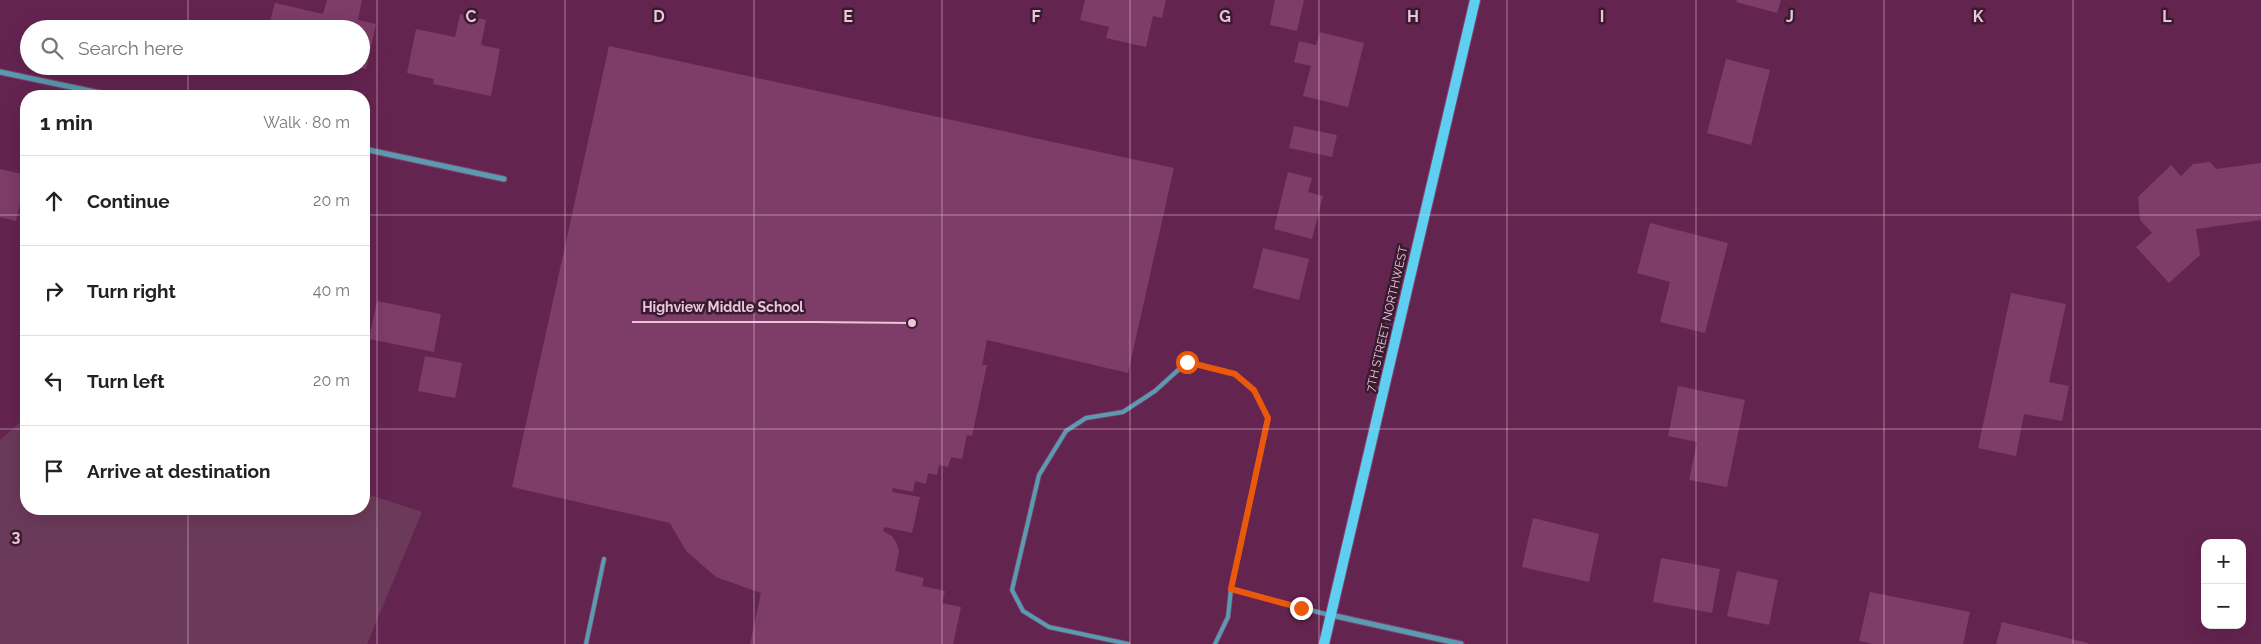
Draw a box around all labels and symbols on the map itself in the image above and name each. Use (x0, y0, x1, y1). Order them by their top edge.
text: C (466, 7, 477, 26)
text: D (653, 7, 665, 26)
text: E (843, 7, 853, 26)
text: F (1031, 7, 1041, 26)
text: G (1219, 7, 1231, 26)
text: H (1407, 7, 1419, 26)
text: I (1600, 7, 1604, 26)
text: J (1786, 7, 1794, 26)
text: K (1973, 7, 1984, 26)
text: L (2162, 7, 2172, 26)
street label: 7TH STREET NORTHWEST (1363, 244, 1411, 393)
callout: Highview Middle School (632, 293, 814, 322)
text: Highview Middle School (642, 299, 804, 315)
route start (1176, 351, 1199, 374)
text: 3 (12, 527, 21, 546)
route end (1290, 597, 1313, 620)

